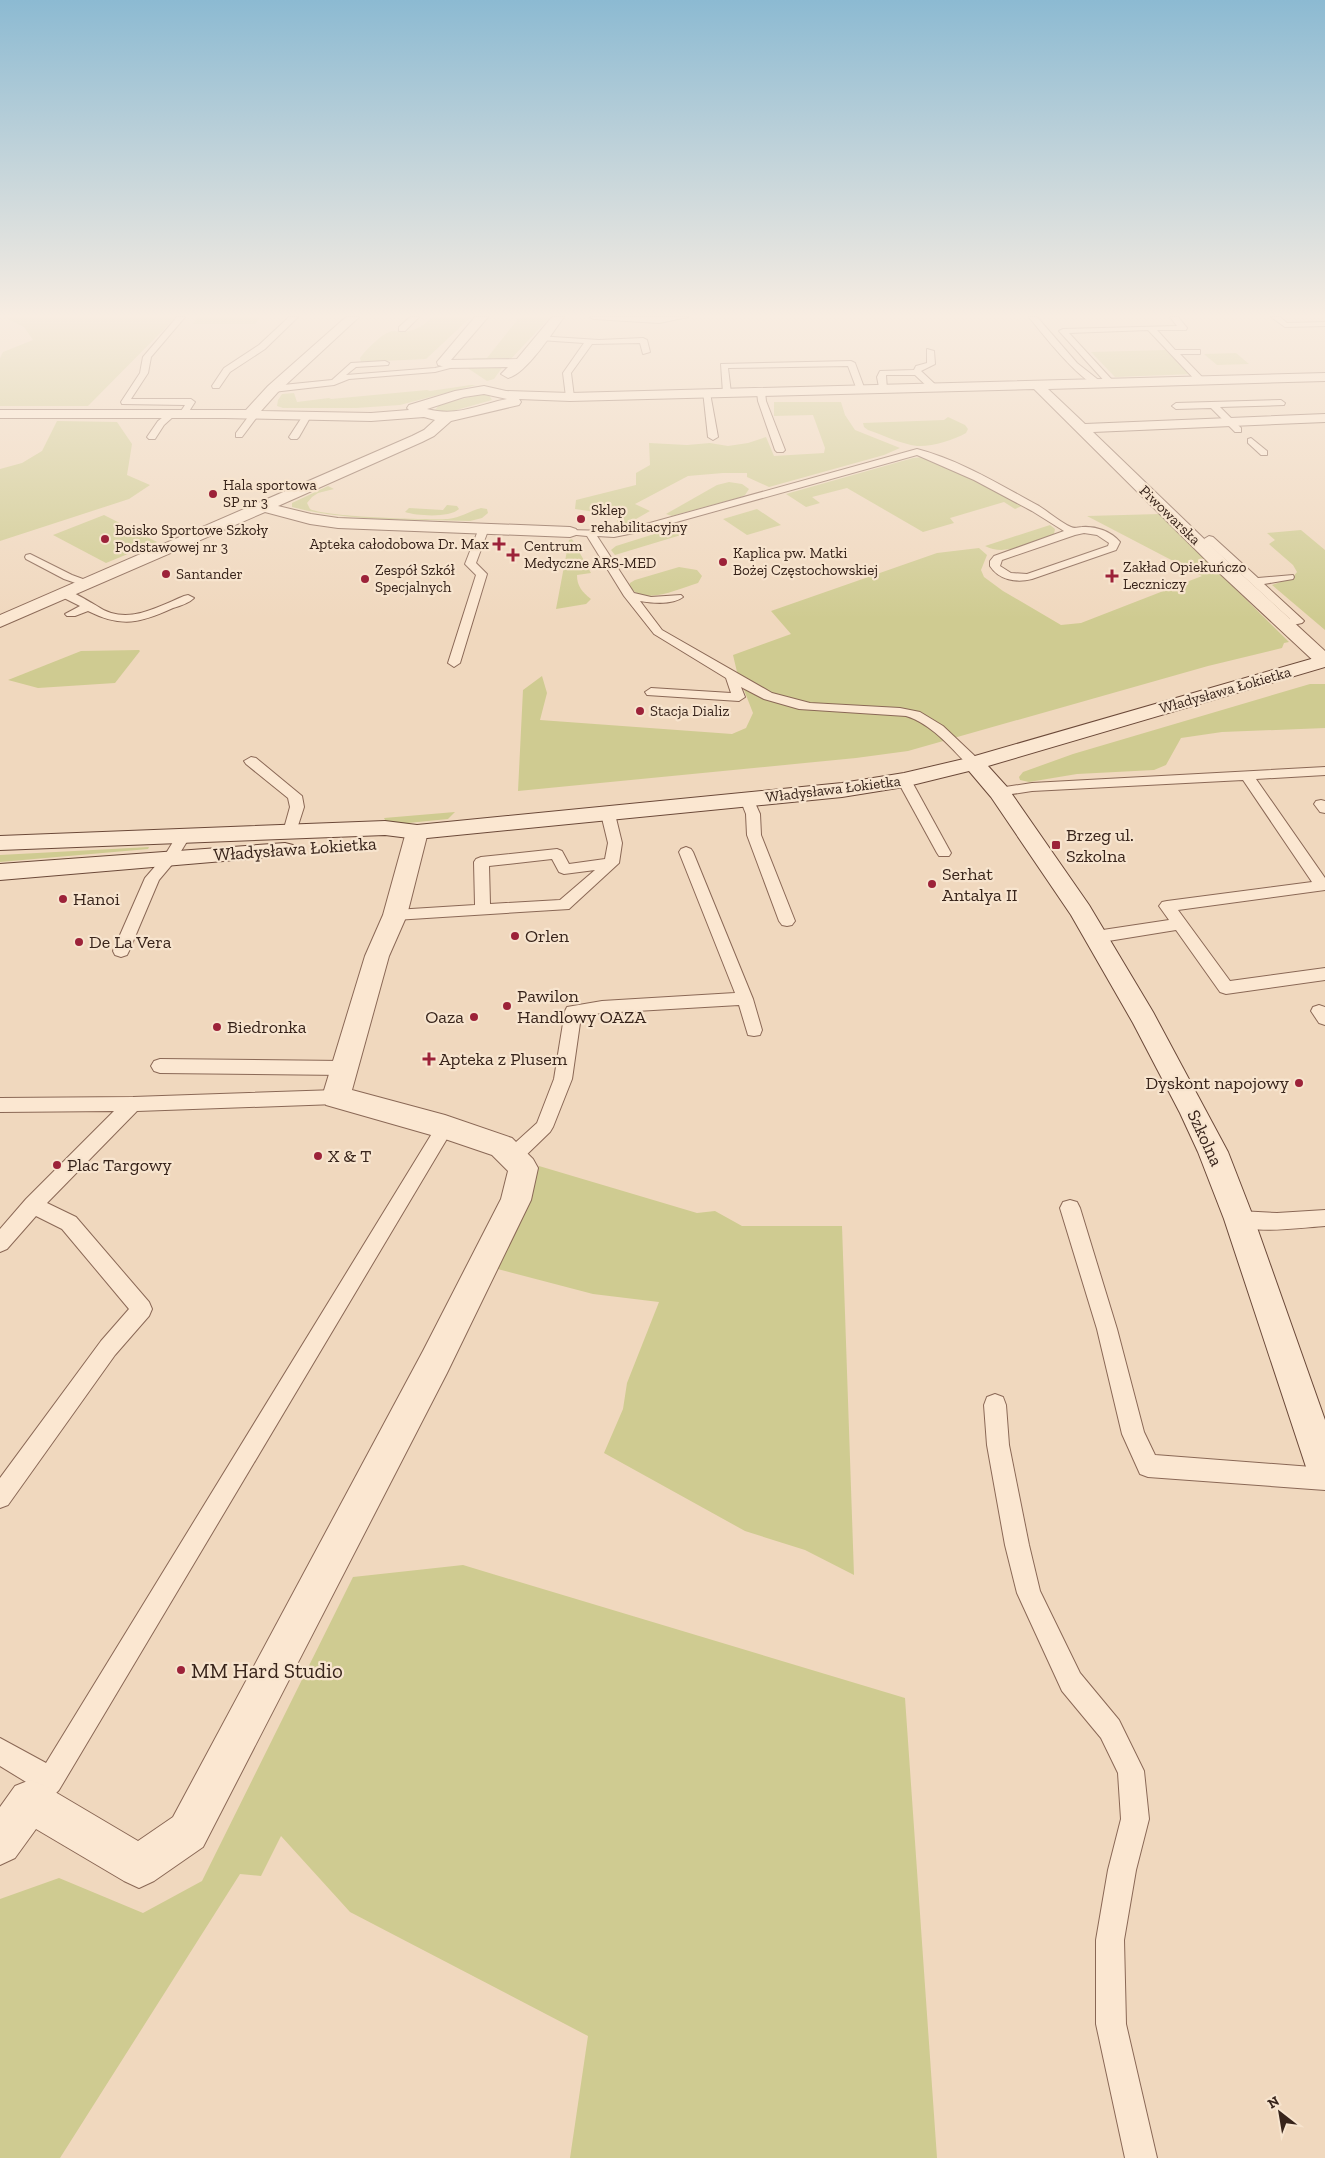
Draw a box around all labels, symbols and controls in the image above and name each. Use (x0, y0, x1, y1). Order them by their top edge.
place label: Hala sportowa SP nr 3 (223, 476, 317, 511)
street label: Piwowarska (1136, 481, 1204, 549)
marker: Hala sportowa SP nr 3 (207, 488, 219, 500)
place label: Sklep rehabilitacyjny (591, 501, 688, 536)
marker: Sklep rehabilitacyjny (575, 513, 587, 525)
place label: Boisko Sportowe Szkoły Podstawowej nr 3 (115, 521, 268, 556)
marker: Boisko Sportowe Szkoły Podstawowej nr 3 (99, 533, 111, 545)
place label: Apteka całodobowa Dr. Max (309, 535, 489, 553)
place label: Centrum Medyczne ARS-MED (524, 537, 656, 572)
marker: Apteka całodobowa Dr. Max (493, 538, 505, 550)
place label: Kaplica pw. Matki Bożej Częstochowskiej (733, 544, 878, 579)
marker: Centrum Medyczne ARS-MED (506, 548, 520, 562)
marker: Kaplica pw. Matki Bożej Częstochowskiej (717, 556, 729, 568)
place label: Zakład Opiekuńczo Leczniczy (1123, 558, 1247, 593)
place label: Zespół Szkół Specjalnych (375, 561, 455, 596)
place label: Santander (176, 565, 243, 583)
marker: Santander (160, 568, 172, 580)
marker: Zakład Opiekuńczo Leczniczy (1105, 569, 1119, 583)
marker: Zespół Szkół Specjalnych (359, 573, 371, 585)
street label: Władysława Łokietka (1157, 663, 1293, 717)
place label: Stacja Dializ (650, 702, 729, 720)
marker: Stacja Dializ (634, 705, 646, 717)
street label: Władysława Łokietka (764, 772, 902, 806)
place label: Brzeg ul. Szkolna (1066, 824, 1134, 867)
street label: Władysława Łokietka (213, 832, 378, 866)
marker: Brzeg ul. Szkolna (1050, 839, 1062, 851)
place label: Serhat Antalya II (942, 863, 1018, 906)
marker: Serhat Antalya II (926, 878, 938, 890)
place label: Hanoi (73, 888, 120, 910)
marker: Hanoi (57, 893, 69, 905)
place label: Orlen (525, 925, 570, 947)
marker: Orlen (509, 930, 521, 942)
place label: De La Vera (89, 931, 172, 953)
marker: De La Vera (73, 936, 85, 948)
place label: Pawilon Handlowy OAZA (517, 985, 646, 1028)
marker: Pawilon Handlowy OAZA (501, 1000, 513, 1012)
place label: Oaza (425, 1006, 464, 1028)
marker: Oaza (468, 1011, 480, 1023)
place label: Biedronka (227, 1016, 307, 1038)
marker: Biedronka (211, 1021, 223, 1033)
place label: Apteka z Plusem (439, 1048, 568, 1070)
marker: Apteka z Plusem (423, 1053, 435, 1065)
place label: Dyskont napojowy (1145, 1072, 1290, 1094)
marker: Dyskont napojowy (1293, 1077, 1305, 1089)
street label: Szkolna (1182, 1106, 1228, 1170)
place label: X & T (328, 1145, 371, 1167)
marker: X & T (312, 1150, 324, 1162)
place label: Plac Targowy (67, 1154, 172, 1176)
marker: Plac Targowy (51, 1159, 63, 1171)
place label: MM Hard Studio (191, 1658, 343, 1683)
marker: MM Hard Studio (175, 1664, 187, 1676)
north arrow (1255, 2088, 1305, 2138)
text: N (1265, 2092, 1283, 2112)

